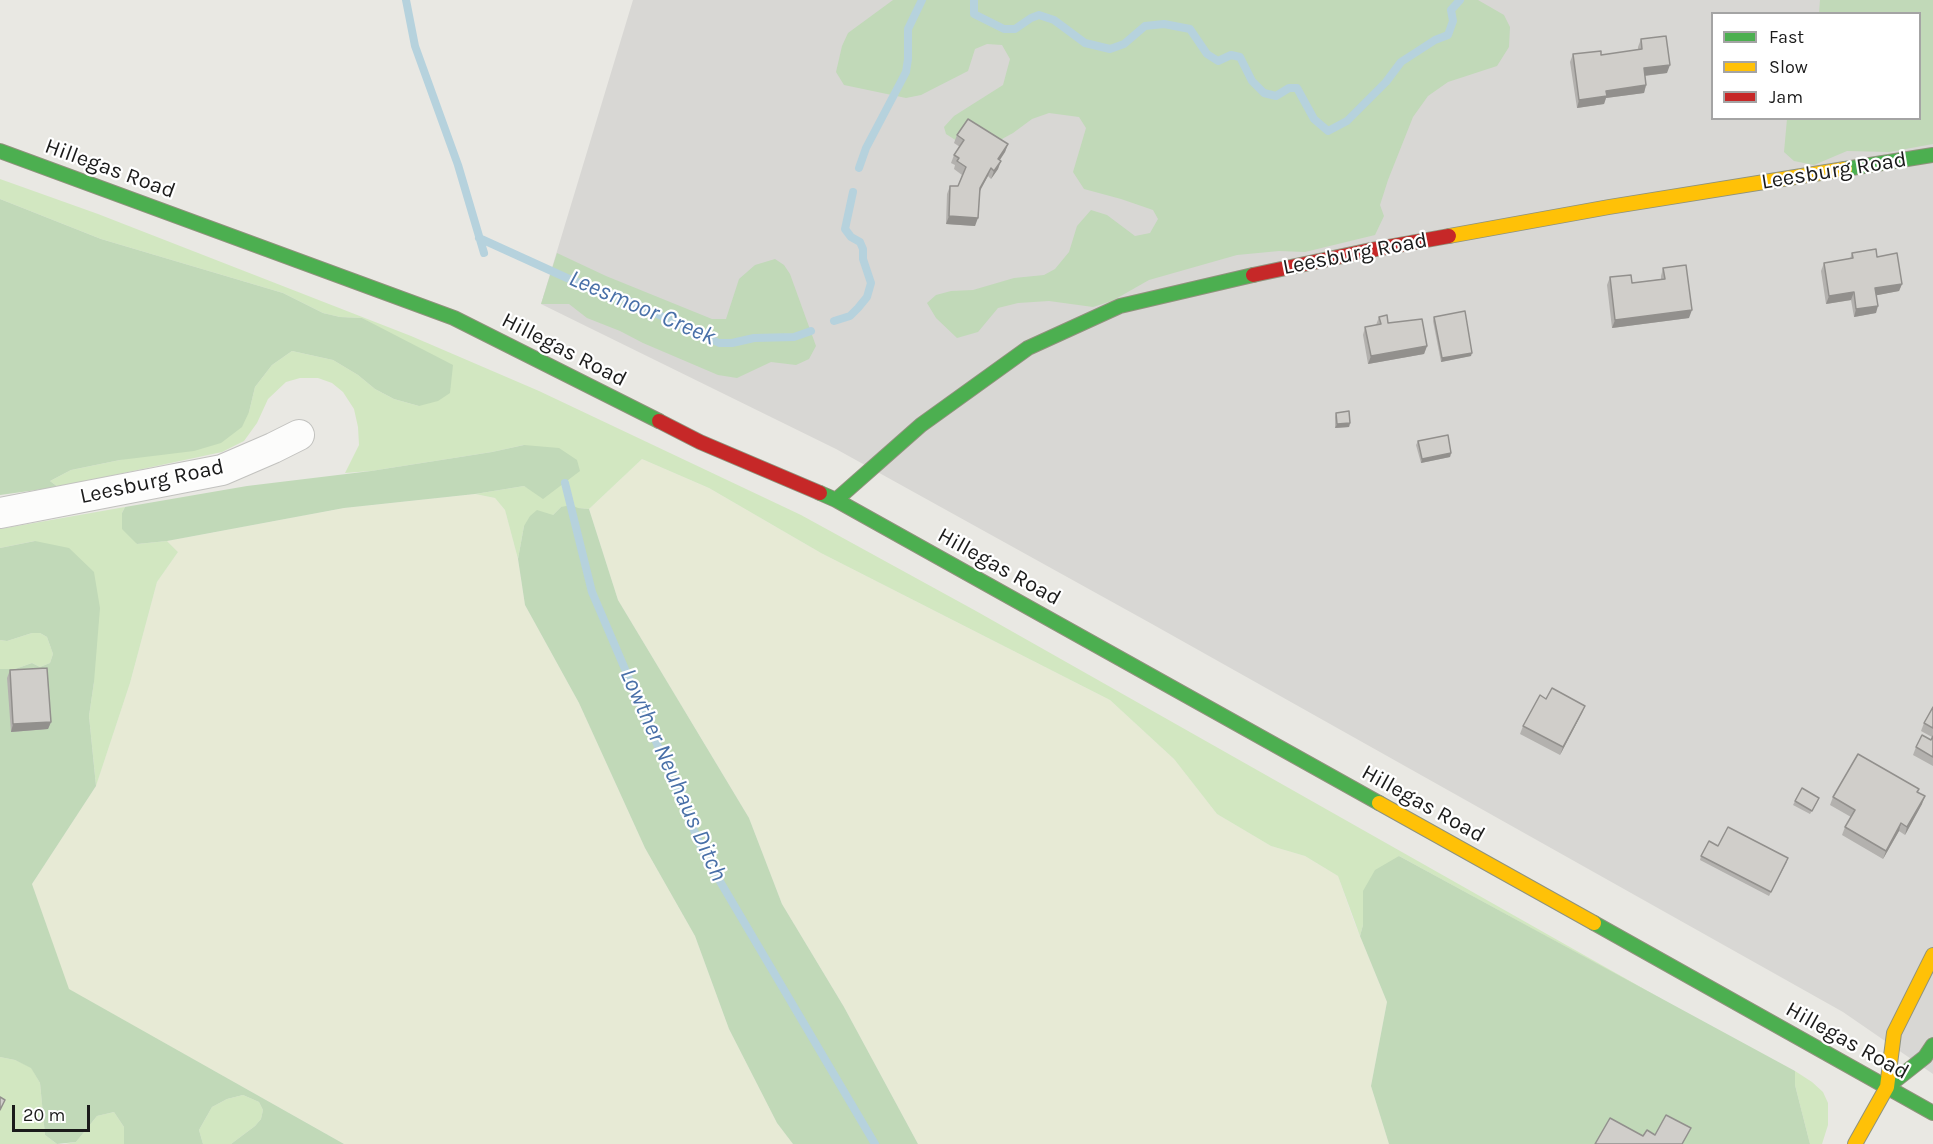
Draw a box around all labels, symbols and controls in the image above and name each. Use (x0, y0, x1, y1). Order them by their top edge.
legend (1711, 12, 1921, 120)
text: Fast (1769, 26, 1804, 48)
text: Slow (1769, 56, 1808, 78)
text: Jam (1769, 86, 1803, 108)
street label: Hillegas Road (41, 133, 179, 205)
street label: Leesburg Road (1759, 146, 1909, 196)
street label: Leesburg Road (1280, 227, 1430, 281)
water label: Leesmoor Creek (564, 264, 720, 352)
street label: Hillegas Road (497, 307, 631, 393)
street label: Leesburg Road (78, 454, 226, 510)
street label: Hillegas Road (933, 522, 1065, 612)
water label: Lowther Neuhaus Ditch (613, 664, 733, 886)
street label: Hillegas Road (1357, 759, 1489, 849)
street label: Hillegas Road (1781, 996, 1913, 1086)
scale bar (15, 1093, 93, 1131)
text: 20 m (23, 1104, 65, 1126)

